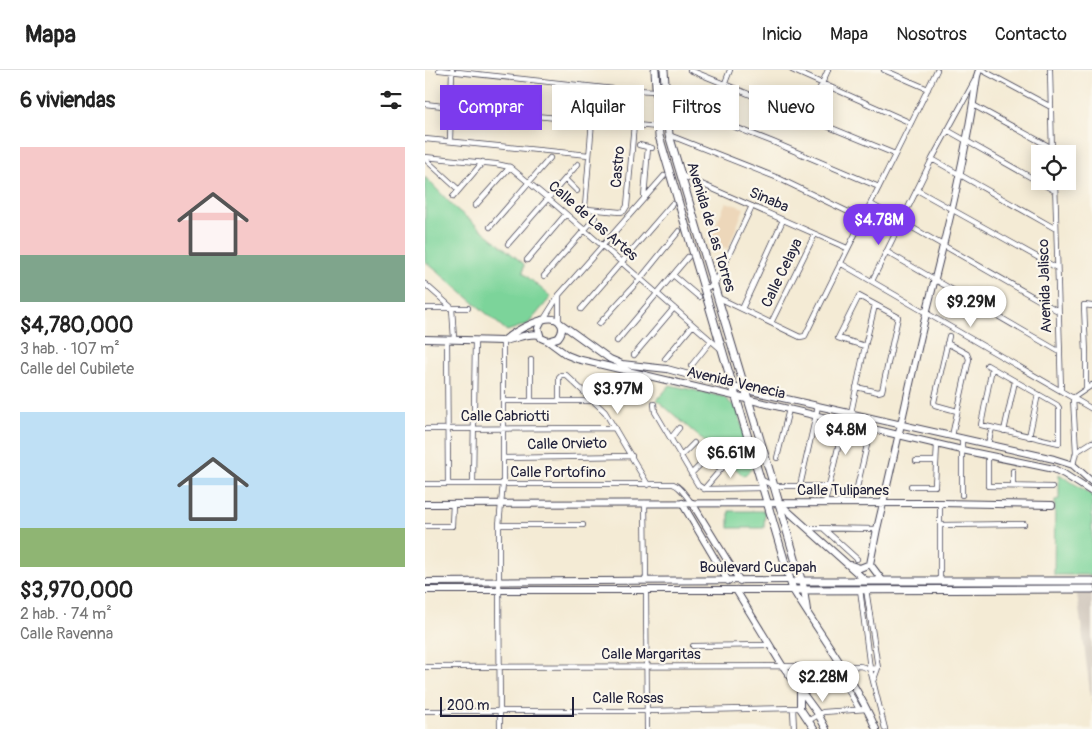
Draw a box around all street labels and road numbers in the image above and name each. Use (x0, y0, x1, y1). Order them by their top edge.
street label: Castro (607, 145, 629, 189)
street label: Avenida de Las Torres (682, 160, 740, 295)
street label: Calle de Las Artes (544, 177, 642, 265)
street label: Sinaba (746, 183, 792, 217)
street label: Calle Celaya (757, 235, 807, 311)
street label: Avenida Jalisco (1034, 239, 1056, 333)
street label: Avenida Venecia (685, 362, 787, 404)
street label: Calle Cabriotti (461, 407, 550, 426)
street label: Calle Orvieto (527, 434, 607, 454)
street label: Calle Portofino (510, 463, 606, 482)
street label: Calle Tulipanes (797, 481, 889, 500)
street label: Boulevard Cucapah (700, 558, 816, 577)
street label: Calle Margaritas (601, 645, 701, 664)
street label: Calle Rosas (592, 689, 664, 708)

